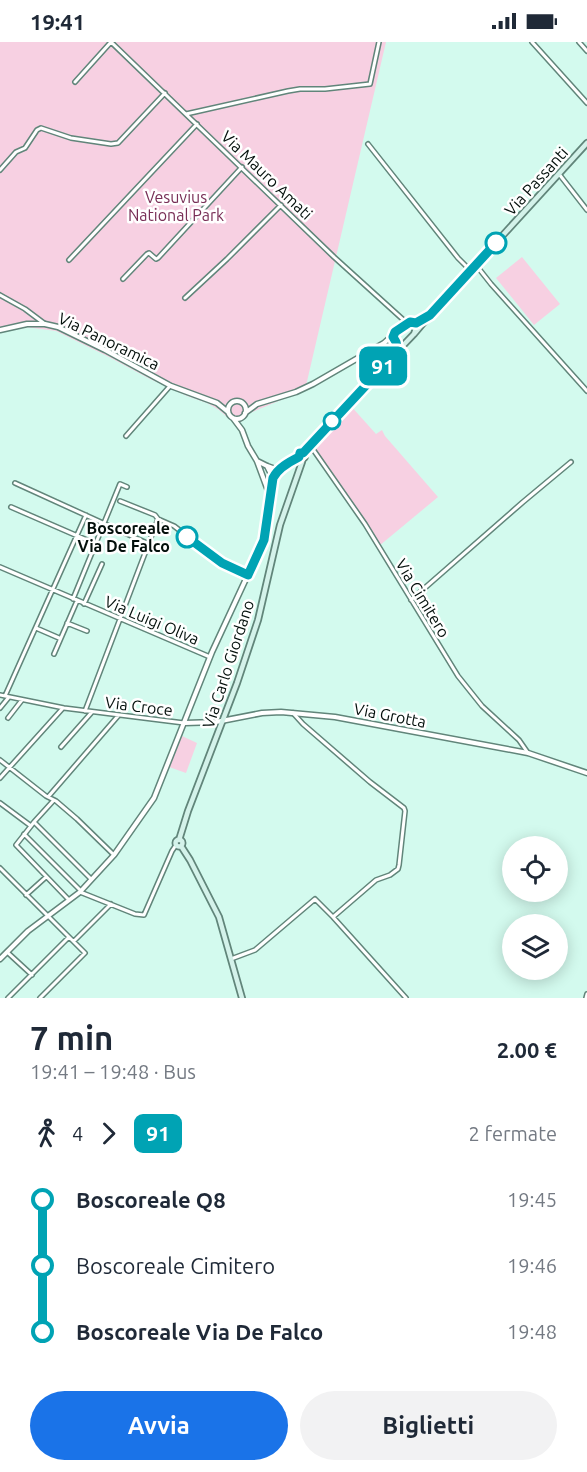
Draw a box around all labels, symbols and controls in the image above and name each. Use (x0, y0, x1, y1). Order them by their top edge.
text: 19:41 (30, 9, 85, 34)
street label: Via Mauro Amati (218, 127, 316, 223)
street label: Via Passanti (501, 143, 571, 219)
park label: Vesuvius National Park (128, 188, 224, 224)
unlabelled marker (485, 232, 507, 254)
street label: Via Panoramica (56, 309, 162, 373)
line badge: 91 (356, 346, 410, 386)
text: 91 (371, 354, 395, 378)
unlabelled marker (323, 412, 341, 430)
place label: Boscoreale Via De Falco (77, 519, 170, 555)
marker: Boscoreale Via De Falco (176, 526, 198, 548)
street label: Via Cimitero (393, 556, 453, 640)
street label: Via Luigi Oliva (102, 592, 202, 648)
street label: Via Carlo Giordano (199, 598, 257, 730)
street label: Via Croce (104, 693, 174, 719)
street label: Via Grotta (352, 699, 428, 731)
map controls (502, 836, 568, 980)
button: locate (502, 836, 568, 902)
button: layers (502, 914, 568, 980)
text: 7 min (30, 1019, 113, 1056)
text: 2.00 € (497, 1037, 557, 1062)
text: 19:41 – 19:48 · Bus (30, 1060, 196, 1083)
icon: walk (30, 1117, 63, 1150)
icon: forward (92, 1117, 125, 1150)
text: 91 (146, 1121, 170, 1145)
text: 4 (72, 1122, 83, 1145)
text: 2 fermate (469, 1122, 557, 1145)
text: Boscoreale Q8 (76, 1187, 226, 1212)
text: 19:45 (507, 1188, 557, 1211)
text: Boscoreale Cimitero (76, 1253, 275, 1278)
text: 19:46 (507, 1254, 557, 1277)
text: Boscoreale Via De Falco (76, 1319, 323, 1344)
text: 19:48 (507, 1320, 557, 1343)
button: Avvia (30, 1391, 288, 1460)
button: Biglietti (300, 1391, 557, 1460)

